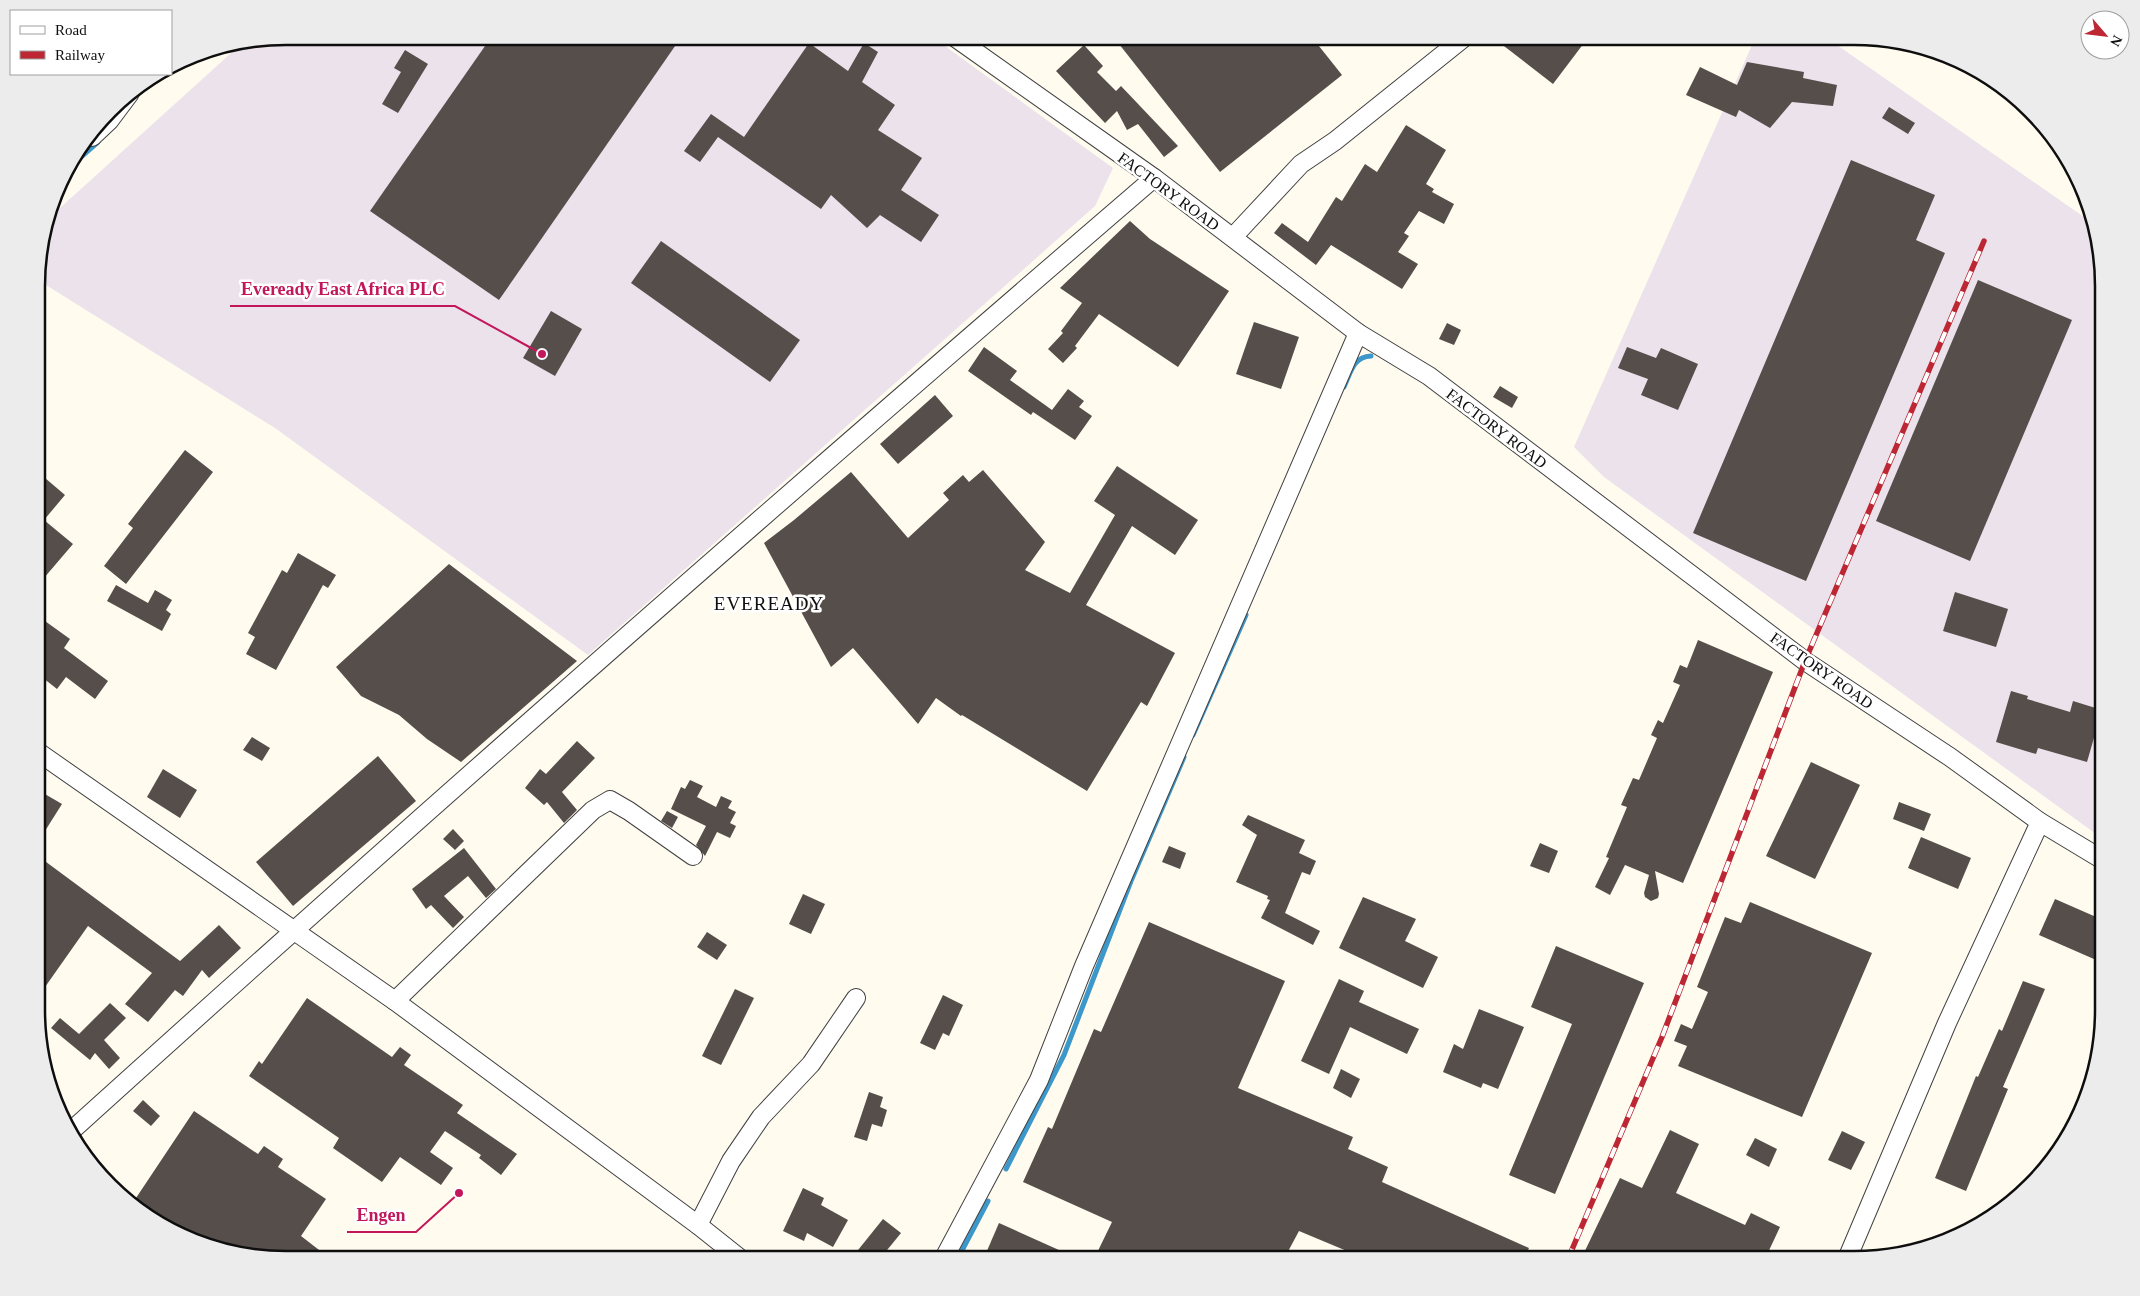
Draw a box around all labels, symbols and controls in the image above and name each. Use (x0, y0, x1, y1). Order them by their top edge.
legend (10, 10, 172, 75)
north arrow (2080, 10, 2130, 60)
text: Road (55, 22, 87, 38)
text: N (2107, 33, 2125, 49)
text: Railway (55, 47, 105, 63)
street label: FACTORY ROAD (1115, 149, 1223, 234)
callout: Eveready East Africa PLC (230, 273, 455, 306)
text: Eveready East Africa PLC (241, 279, 445, 299)
street label: FACTORY ROAD (1443, 385, 1550, 472)
district label: EVEREADY (714, 593, 824, 614)
street label: FACTORY ROAD (1767, 629, 1876, 712)
callout: Engen (347, 1199, 416, 1232)
text: Engen (356, 1205, 406, 1225)

